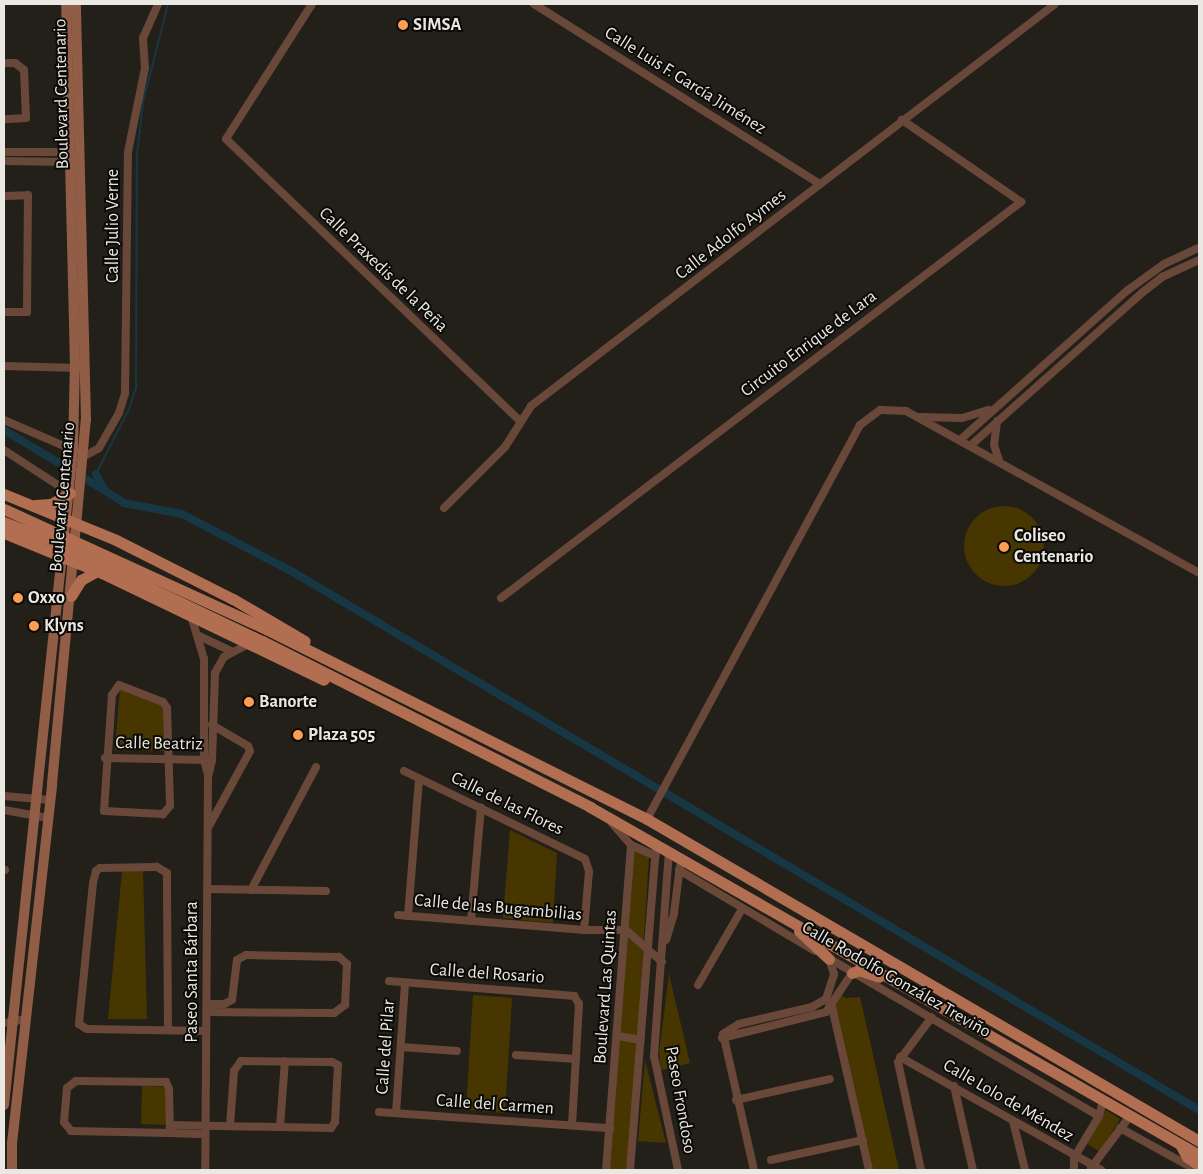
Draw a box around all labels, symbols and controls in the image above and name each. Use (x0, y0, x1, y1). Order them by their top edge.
place label: SIMSA (413, 14, 461, 36)
street label: Boulevard Centenario (50, 19, 74, 169)
marker: SIMSA (397, 19, 409, 31)
street label: Calle Luis F. García Jiménez (600, 22, 770, 140)
street label: Calle Julio Verne (102, 169, 124, 283)
street label: Calle Adolfo Aymes (671, 185, 791, 285)
street label: Calle Praxedis de la Peña (314, 203, 452, 337)
street label: Circuito Enrique de Lara (737, 286, 881, 402)
street label: Boulevard Centenario (46, 421, 80, 573)
place label: Coliseo Centenario (1014, 526, 1093, 568)
marker: Coliseo Centenario (998, 541, 1010, 553)
place label: Oxxo (28, 587, 65, 609)
marker: Oxxo (12, 592, 24, 604)
place label: Klyns (44, 615, 84, 637)
marker: Klyns (28, 620, 40, 632)
place label: Banorte (259, 691, 317, 713)
marker: Banorte (243, 696, 255, 708)
place label: Plaza 505 (308, 724, 375, 746)
marker: Plaza 505 (292, 729, 304, 741)
street label: Calle Beatriz (115, 732, 203, 756)
street label: Calle de las Flores (447, 767, 567, 841)
street label: Calle de las Bugambilias (413, 890, 583, 926)
street label: Paseo Santa Bárbara (181, 901, 203, 1043)
street label: Boulevard Las Quintas (590, 909, 622, 1065)
street label: Calle Rodolfo González Treviño (798, 917, 994, 1043)
street label: Calle del Rosario (429, 959, 545, 989)
street label: Calle del Pilar (372, 999, 400, 1095)
street label: Paseo Frondoso (660, 1045, 700, 1155)
street label: Calle Lolo de Méndez (939, 1055, 1077, 1147)
street label: Calle del Carmen (435, 1090, 555, 1120)

